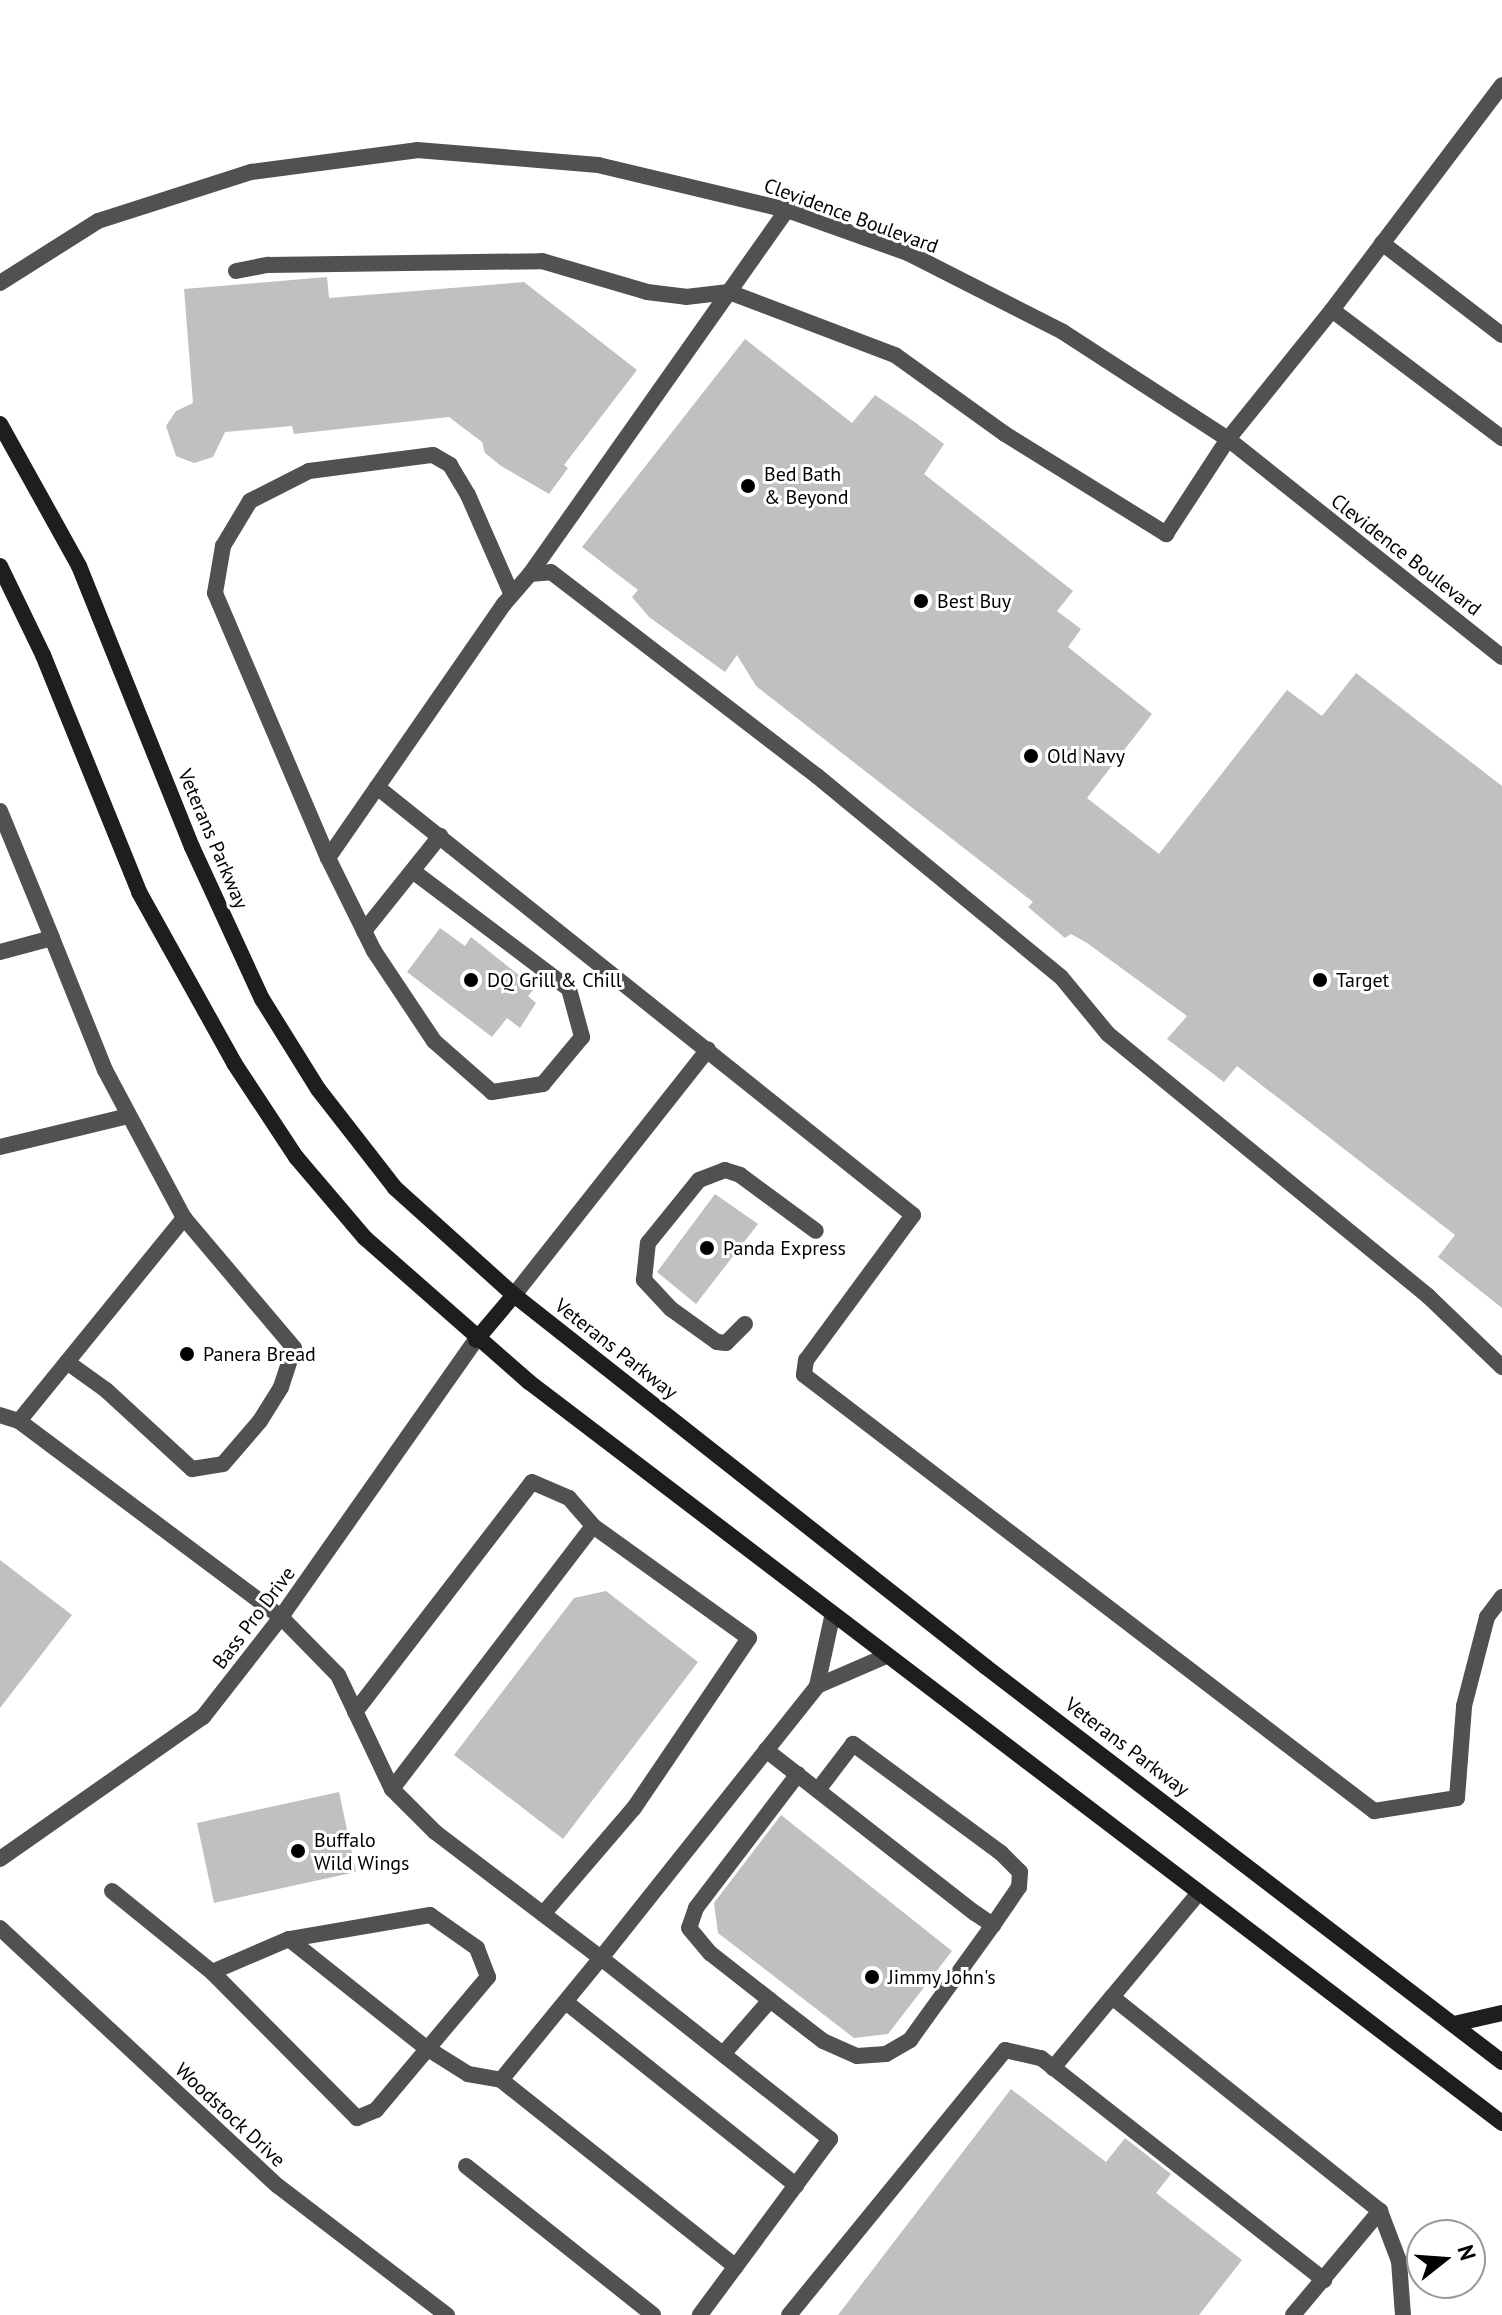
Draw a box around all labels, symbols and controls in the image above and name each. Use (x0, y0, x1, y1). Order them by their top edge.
street label: Clevidence Boulevard (761, 173, 941, 259)
place label: Bed Bath & Beyond (764, 462, 849, 509)
marker: Bed Bath & Beyond (739, 477, 757, 495)
street label: Clevidence Boulevard (1326, 489, 1486, 621)
place label: Best Buy (937, 589, 1011, 613)
marker: Best Buy (912, 592, 930, 610)
place label: Old Navy (1047, 744, 1125, 768)
marker: Old Navy (1022, 747, 1040, 765)
street label: Veterans Parkway (173, 766, 253, 912)
place label: DQ Grill & Chill (487, 968, 622, 992)
place label: Target (1336, 968, 1389, 992)
marker: DQ Grill & Chill (462, 971, 480, 989)
marker: Target (1311, 971, 1329, 989)
place label: Panda Express (723, 1236, 846, 1260)
marker: Panda Express (698, 1239, 716, 1257)
street label: Veterans Parkway (550, 1294, 682, 1404)
place label: Panera Bread (203, 1342, 316, 1366)
marker: Panera Bread (178, 1345, 196, 1363)
street label: Bass Pro Drive (208, 1562, 300, 1674)
street label: Veterans Parkway (1060, 1693, 1194, 1801)
place label: Buffalo Wild Wings (314, 1828, 410, 1875)
marker: Buffalo Wild Wings (289, 1842, 307, 1860)
place label: Jimmy John's (888, 1965, 996, 1989)
marker: Jimmy John's (863, 1968, 881, 1986)
street label: Woodstock Drive (170, 2058, 290, 2172)
north arrow (1406, 2219, 1486, 2299)
text: N (1452, 2242, 1483, 2264)

